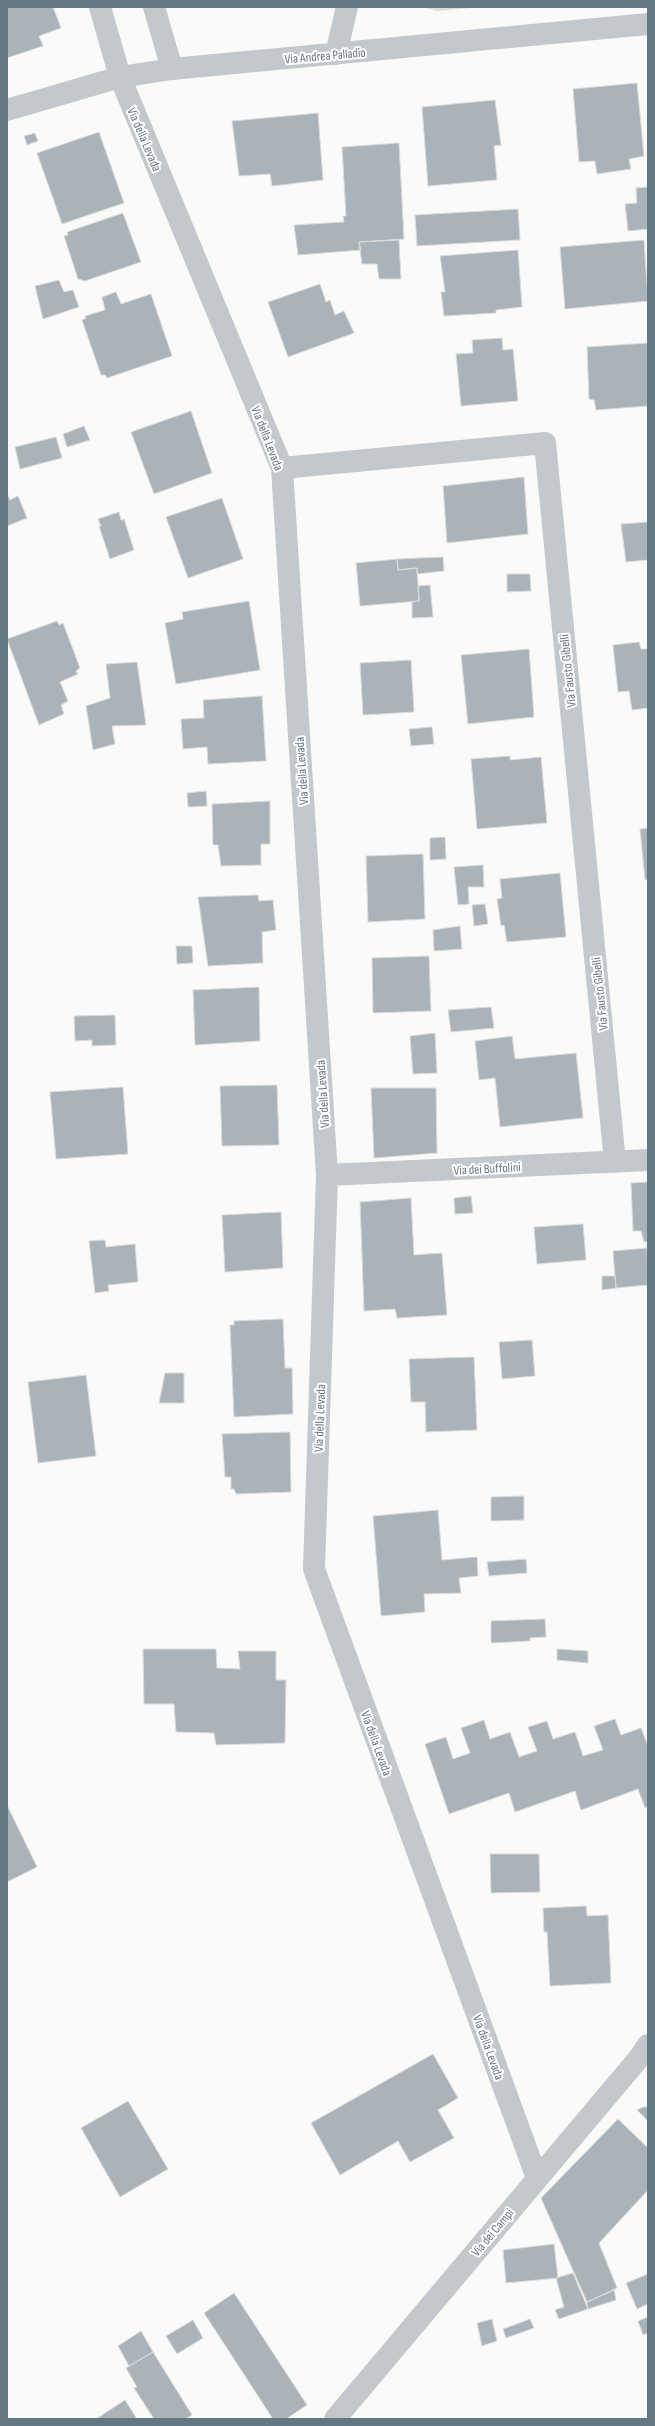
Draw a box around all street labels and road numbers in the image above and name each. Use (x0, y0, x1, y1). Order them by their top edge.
street label: Via Andrea Palladio (284, 44, 366, 68)
street label: Via della Levada (123, 105, 165, 174)
street label: Via della Levada (247, 404, 287, 473)
street label: Via Fausto Gibelli (556, 633, 580, 708)
street label: Via della Levada (292, 736, 312, 805)
street label: Via Fausto Gibelli (588, 956, 612, 1031)
street label: Via della Levada (313, 1059, 333, 1128)
street label: Via dei Buffolini (453, 1159, 521, 1179)
street label: Via della Levada (311, 1384, 329, 1452)
street label: Via della Levada (357, 1709, 395, 1778)
street label: Via della Levada (469, 2013, 507, 2082)
street label: Via dei Campi (468, 2205, 517, 2260)

